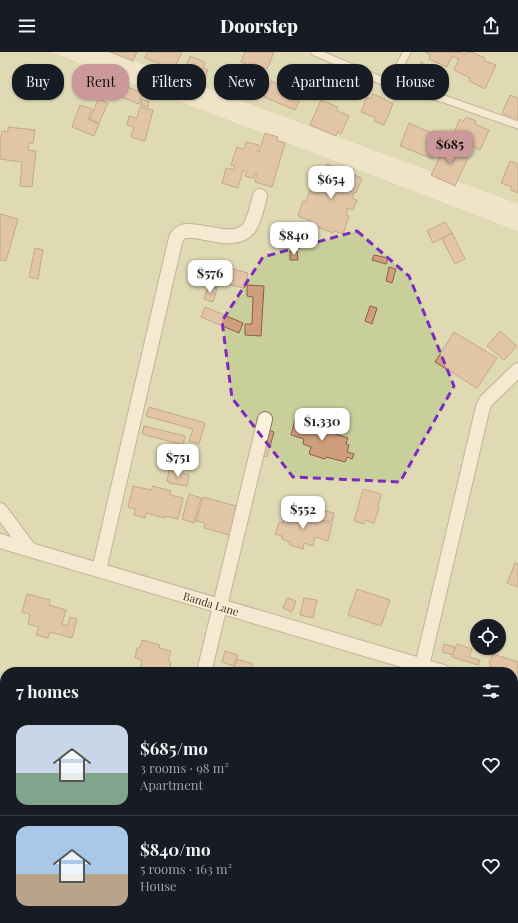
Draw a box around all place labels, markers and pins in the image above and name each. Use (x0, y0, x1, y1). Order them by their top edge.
pin: $685 (426, 131, 474, 165)
pin: $654 (307, 166, 355, 200)
pin: $840 (270, 222, 318, 256)
pin: $576 (186, 260, 234, 294)
pin: $1,330 (289, 408, 355, 442)
pin: $751 (154, 444, 202, 478)
pin: $552 (279, 496, 327, 530)

